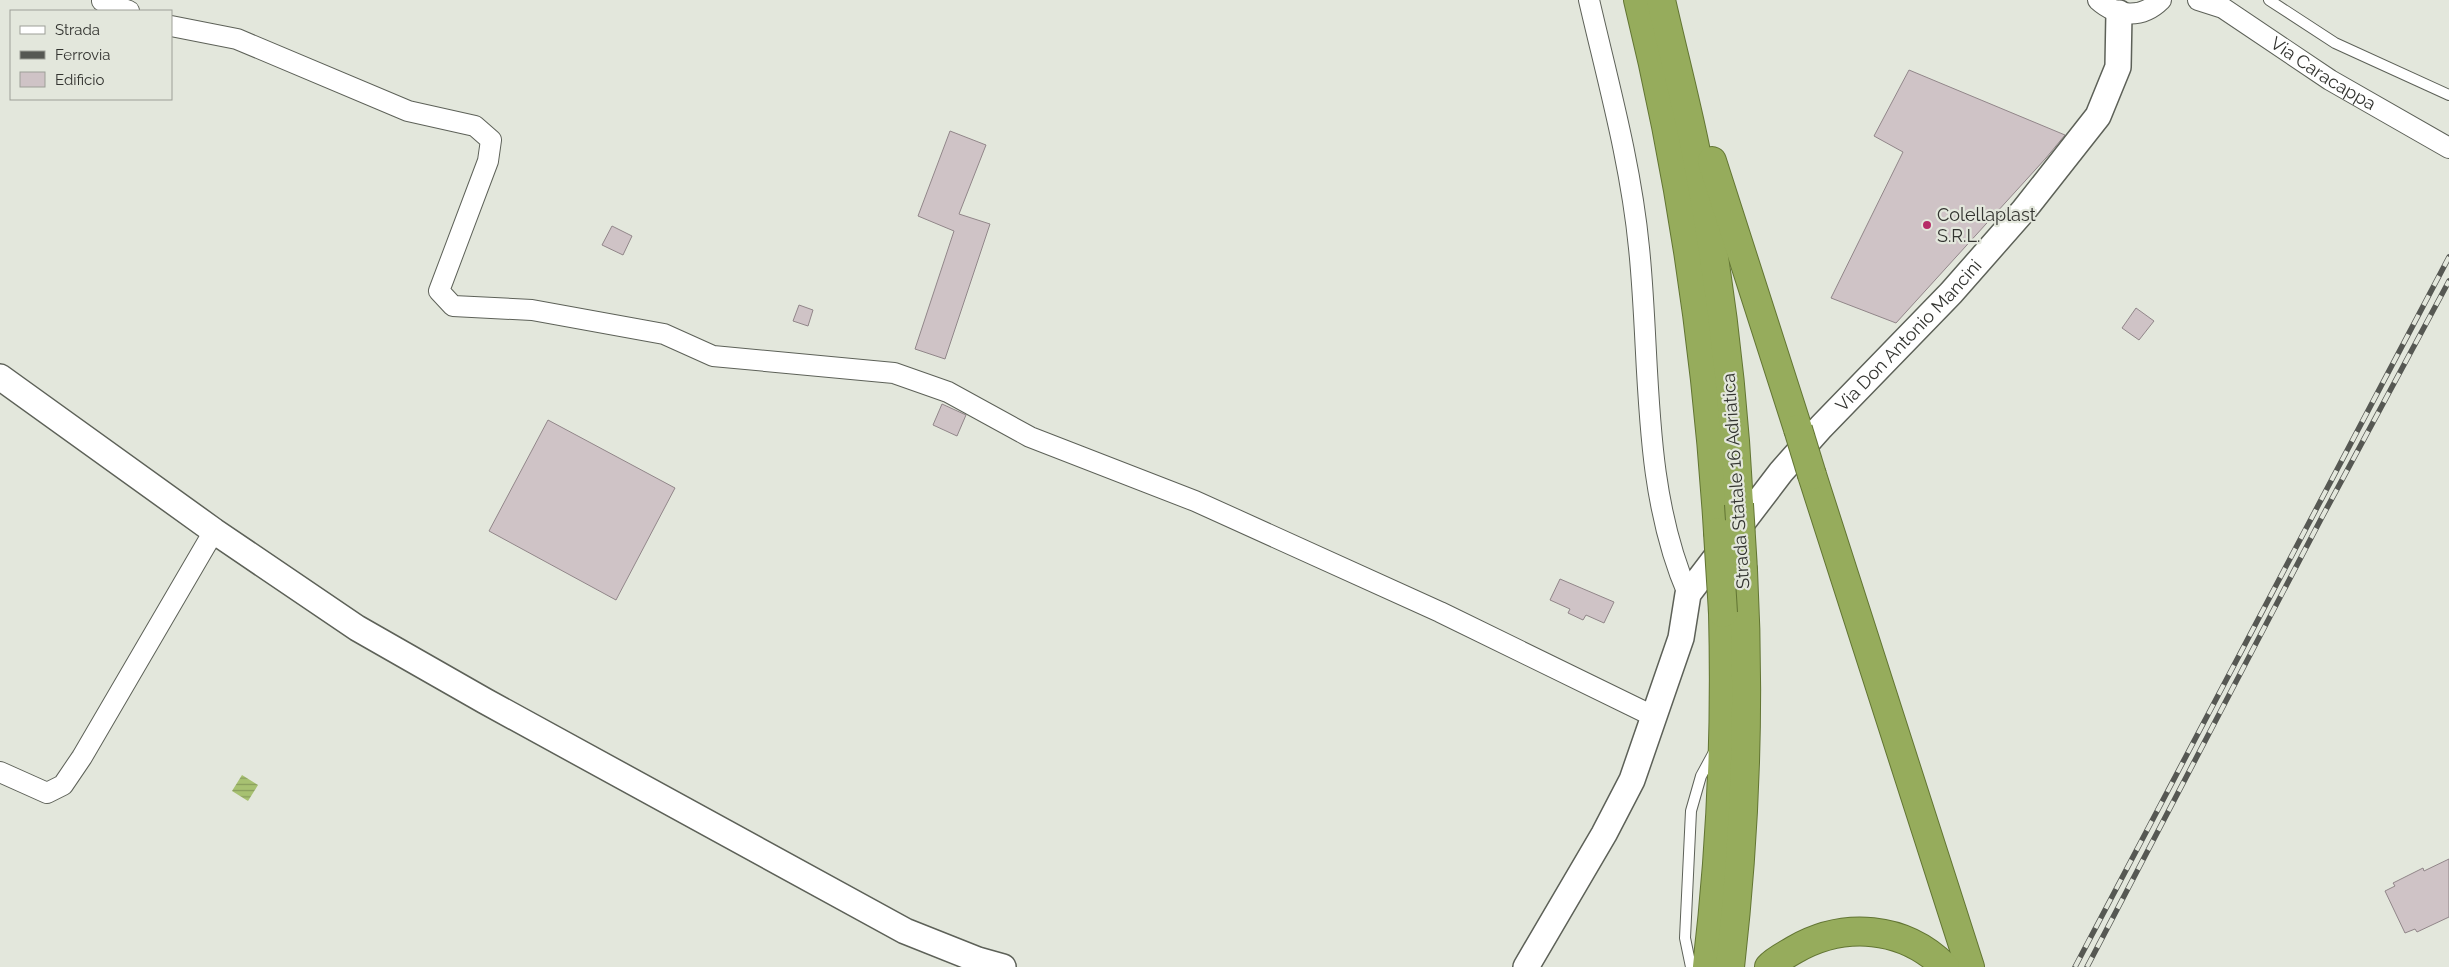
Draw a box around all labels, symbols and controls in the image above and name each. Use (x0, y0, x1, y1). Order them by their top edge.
legend (10, 10, 172, 100)
text: Strada (55, 21, 100, 39)
street label: Via Caracappa (2267, 32, 2380, 114)
text: Ferrovia (55, 46, 111, 64)
text: Edificio (55, 71, 105, 89)
place label: Colellaplast S.R.L. (1937, 204, 2036, 246)
marker: Colellaplast S.R.L. (1921, 219, 1933, 231)
street label: Via Don Antonio Mancini (1831, 255, 1985, 416)
street label: Strada Statale 16 Adriatica (1717, 372, 1754, 590)

